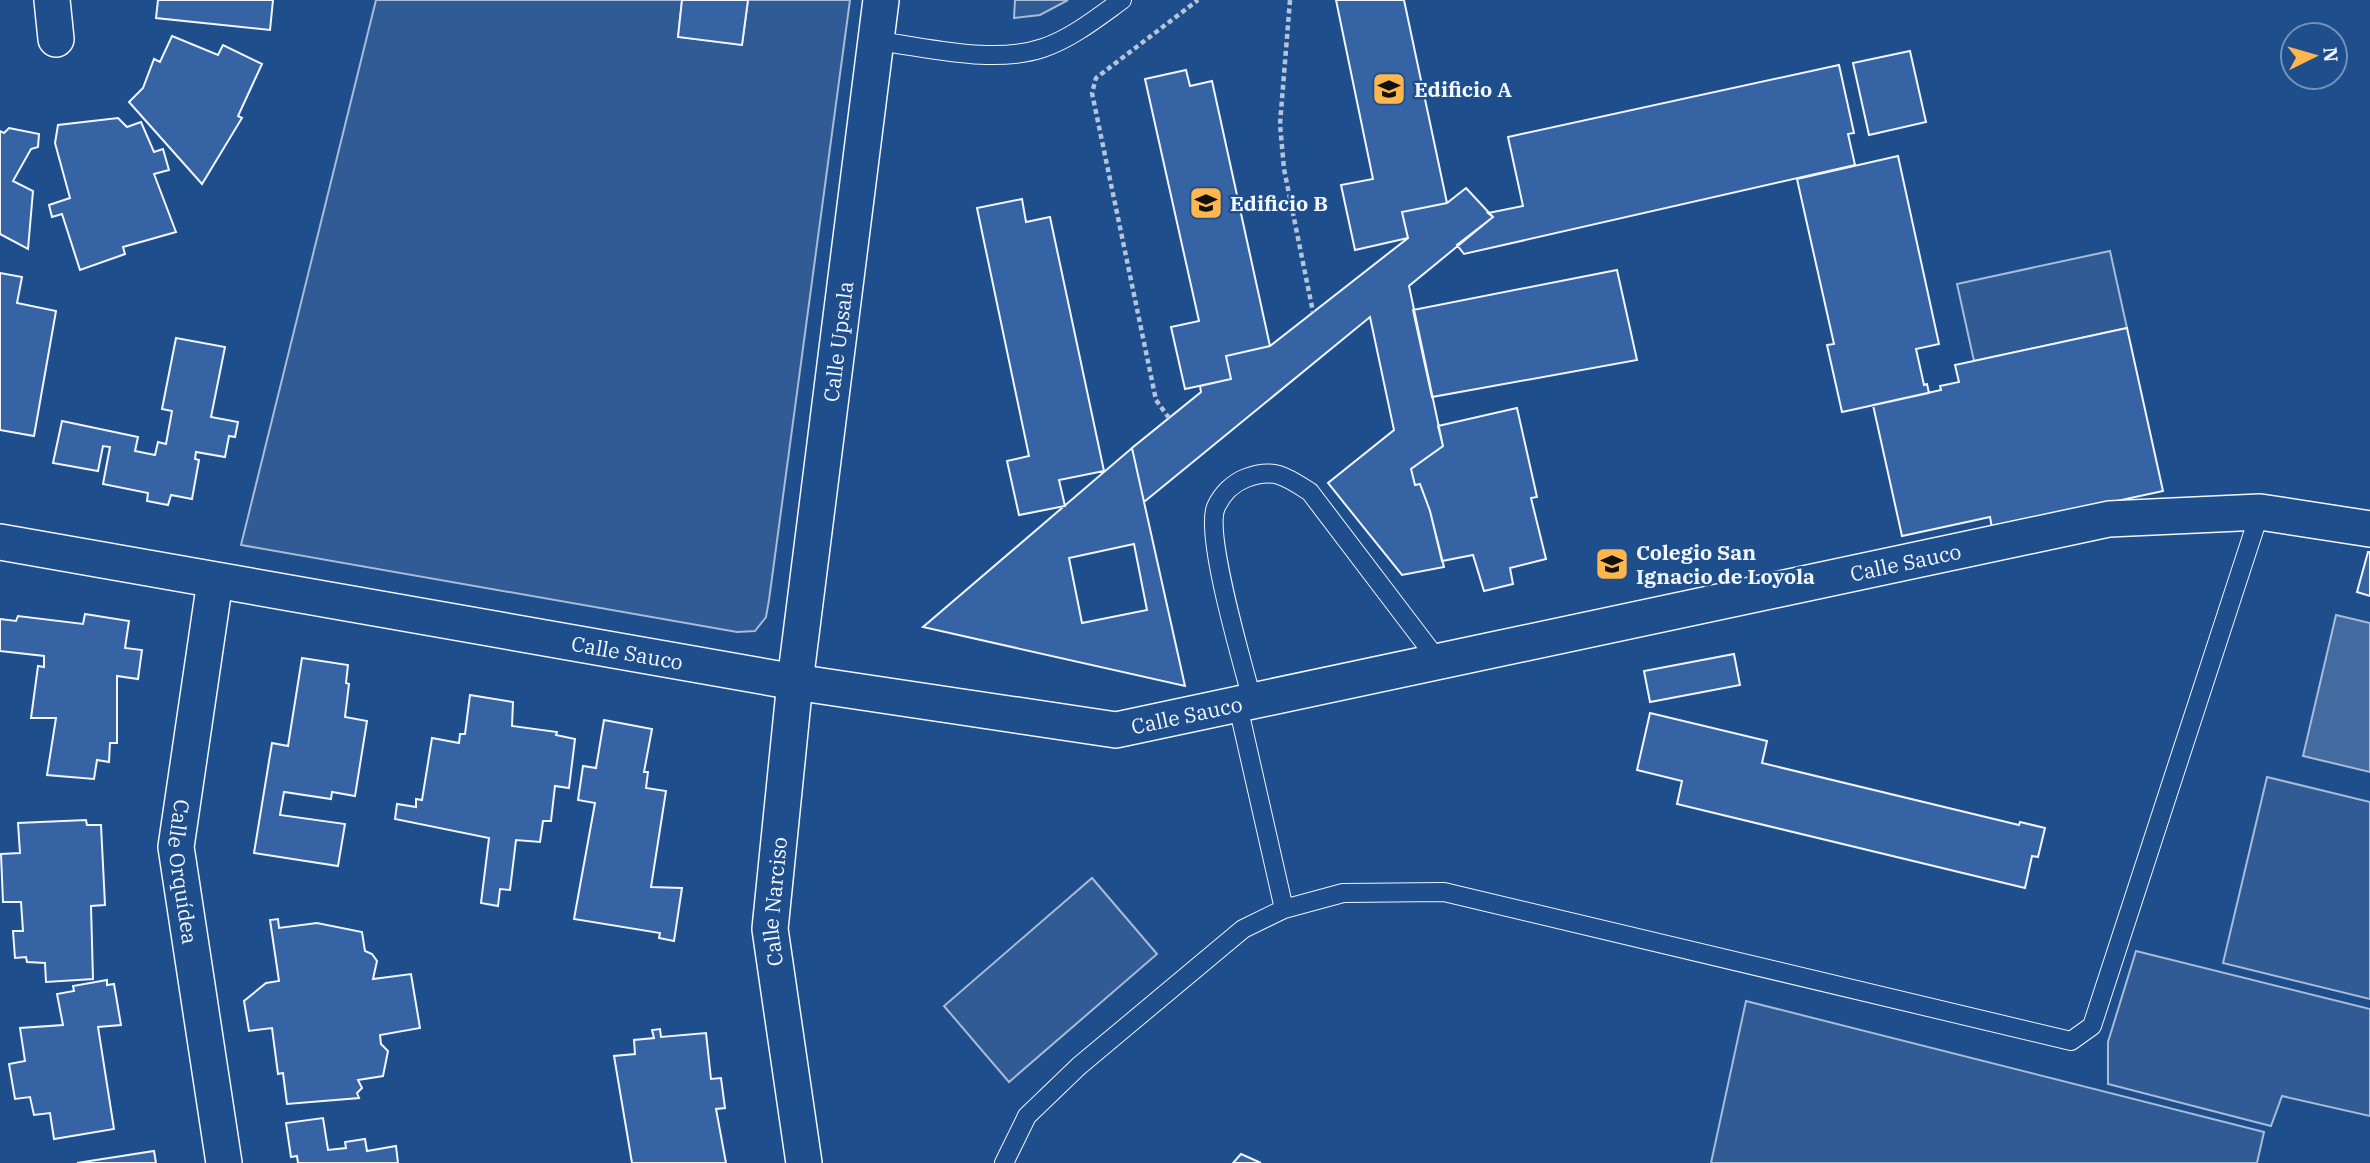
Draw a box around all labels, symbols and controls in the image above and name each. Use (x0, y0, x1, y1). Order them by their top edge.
north arrow (2279, 21, 2349, 91)
text: N (2318, 46, 2344, 63)
school or university icon: Edificio A (1370, 70, 1408, 108)
place label: Edificio A (1414, 75, 1512, 103)
school or university icon: Edificio B (1187, 184, 1225, 222)
place label: Edificio B (1230, 189, 1328, 217)
street label: Calle Upsala (816, 279, 859, 403)
street label: Calle Sauco (1847, 537, 1964, 588)
place label: Colegio San Ignacio de Loyola (1636, 538, 1815, 590)
school or university icon: Colegio San Ignacio de Loyola (1593, 545, 1631, 583)
street label: Calle Sauco (569, 629, 685, 676)
street label: Calle Sauco (1128, 690, 1245, 740)
street label: Calle Orquídea (162, 798, 205, 946)
street label: Calle Narciso (756, 835, 793, 968)

